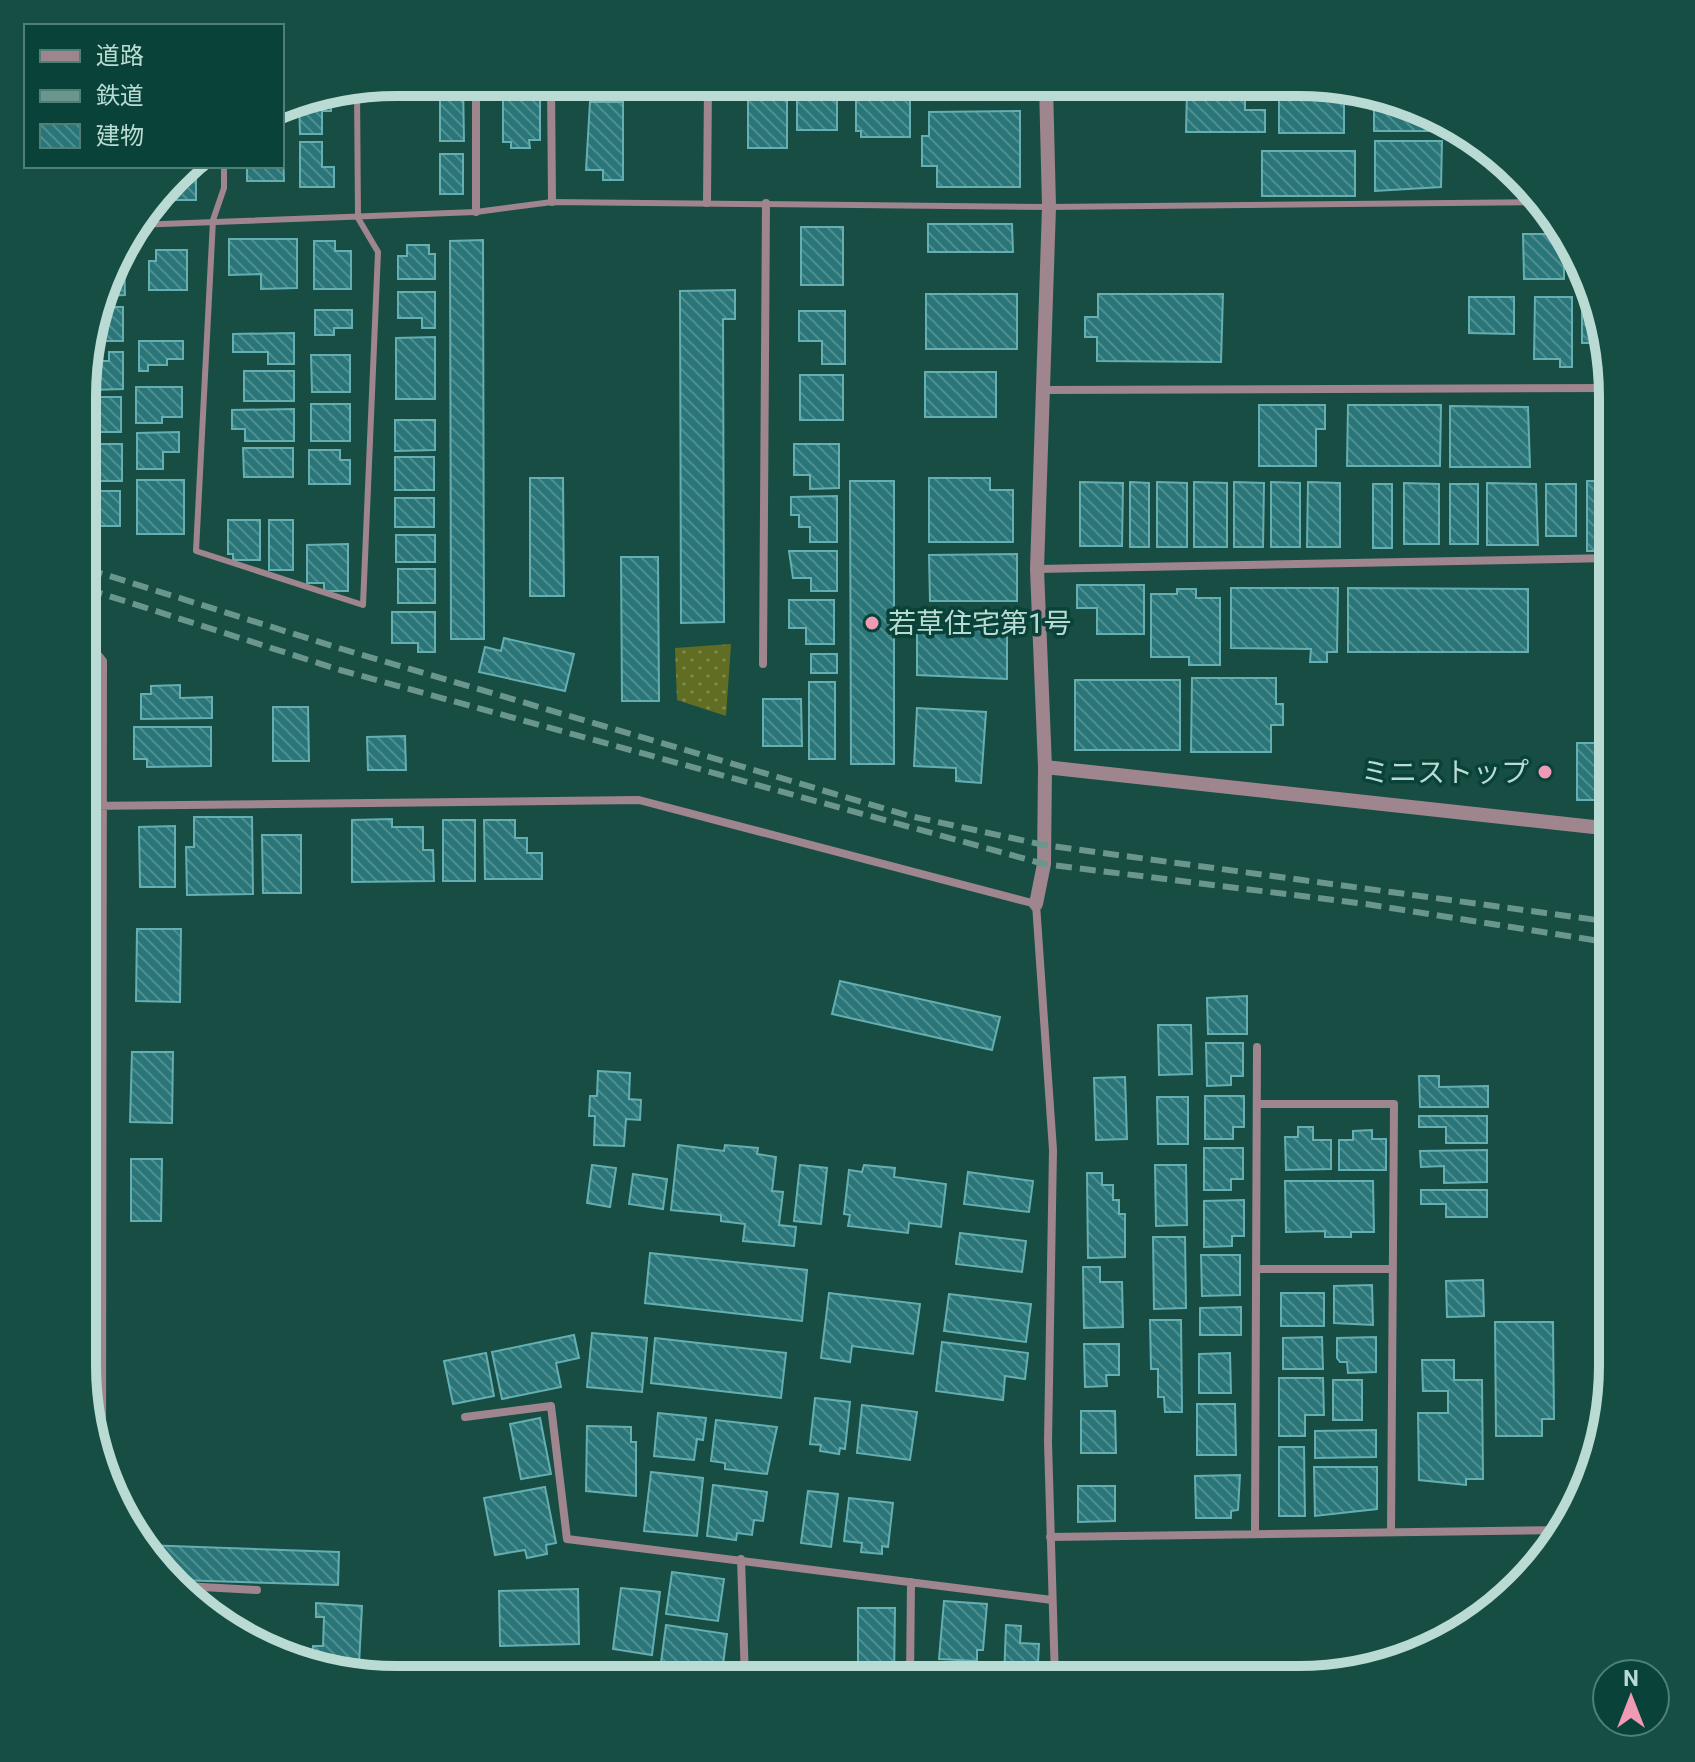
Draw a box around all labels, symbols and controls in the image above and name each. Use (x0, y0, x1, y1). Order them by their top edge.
legend (24, 24, 284, 168)
text: 道路 (96, 42, 144, 70)
text: 鉄道 (96, 82, 144, 110)
text: 建物 (96, 122, 144, 150)
place label: 若草住宅第1号 (888, 607, 1072, 640)
marker: 若草住宅第1号 (863, 614, 881, 632)
place label: ミニストップ (1361, 756, 1529, 789)
marker: ミニストップ (1536, 763, 1554, 781)
north arrow (1591, 1658, 1671, 1738)
text: N (1623, 1666, 1639, 1691)

